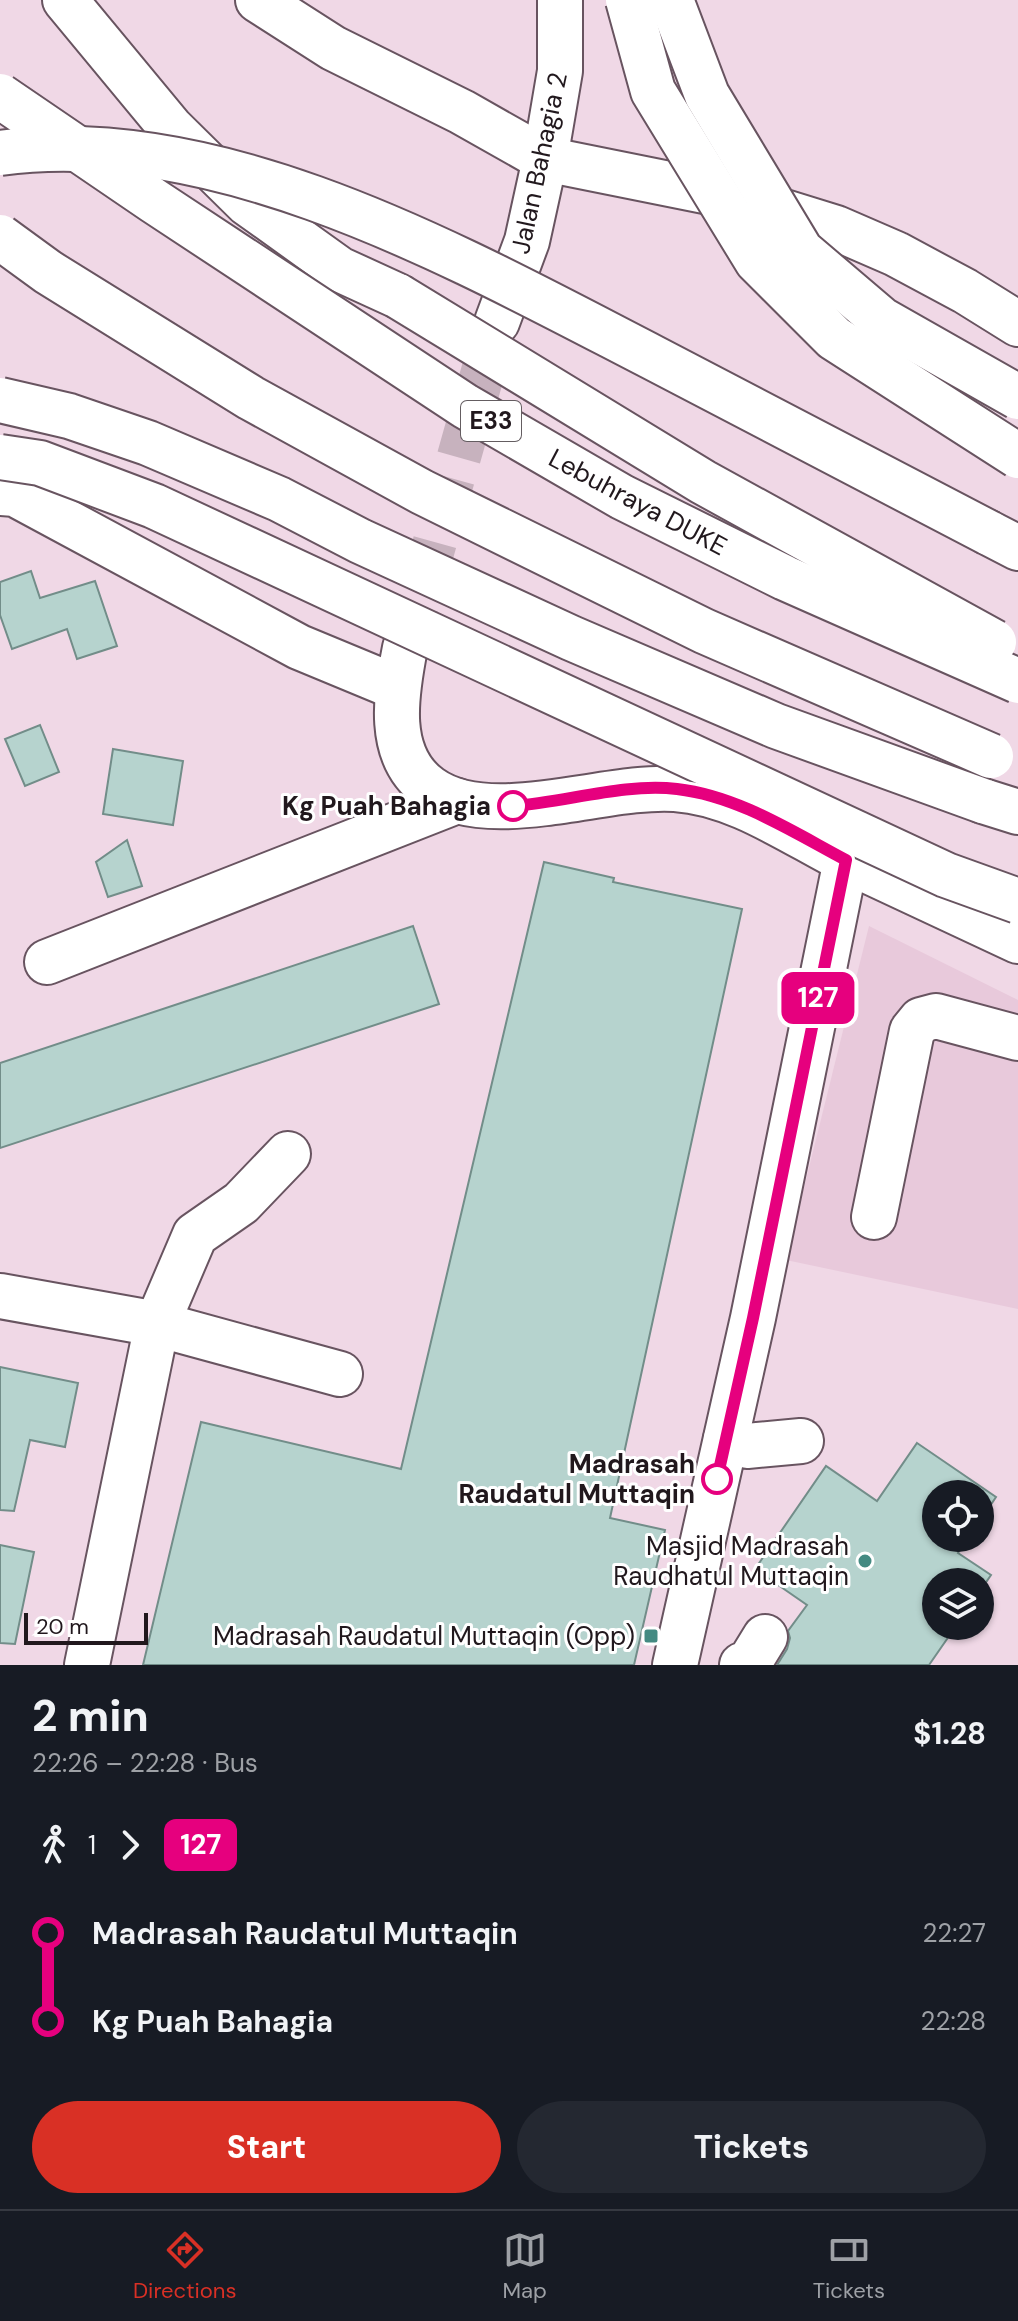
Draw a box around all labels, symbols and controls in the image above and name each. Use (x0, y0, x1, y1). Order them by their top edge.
street label: Jalan Bahagia 2 (503, 69, 575, 257)
road number: E33 (461, 401, 521, 441)
street label: Lebuhraya DUKE (543, 441, 733, 563)
place label: Kg Puah Bahagia (282, 789, 491, 823)
marker: Kg Puah Bahagia (498, 791, 528, 821)
line badge: 127 (772, 972, 864, 1024)
text: 127 (797, 979, 839, 1016)
place label: Madrasah Raudatul Muttaqin (458, 1447, 695, 1511)
marker: Madrasah Raudatul Muttaqin (702, 1464, 732, 1494)
map controls (922, 1480, 994, 1640)
button: locate (922, 1480, 994, 1552)
place label: Masjid Madrasah Raudhatul Muttaqin (613, 1529, 849, 1593)
marker: Masjid Madrasah Raudhatul Muttaqin (856, 1552, 874, 1570)
button: layers (922, 1568, 994, 1640)
scale bar (24, 1609, 148, 1645)
text: 20 m (36, 1612, 89, 1641)
place label: Madrasah Raudatul Muttaqin (Opp) (213, 1619, 635, 1653)
marker: Madrasah Raudatul Muttaqin (Opp) (642, 1627, 660, 1645)
text: 2 min (32, 1687, 149, 1745)
text: $1.28 (913, 1714, 986, 1753)
text: 22:26 – 22:28 · Bus (32, 1746, 258, 1780)
icon: walk (32, 1823, 76, 1867)
icon: forward (108, 1823, 152, 1867)
text: 127 (180, 1826, 221, 1863)
text: 1 (88, 1828, 96, 1862)
text: Madrasah Raudatul Muttaqin (92, 1914, 518, 1953)
text: 22:27 (922, 1916, 986, 1950)
text: Kg Puah Bahagia (92, 2002, 333, 2041)
text: 22:28 (920, 2004, 986, 2038)
button: Start (32, 2101, 501, 2193)
button: Tickets (517, 2101, 986, 2193)
tab: Directions (133, 2228, 237, 2305)
tab: Map (503, 2228, 547, 2305)
tab: Tickets (813, 2228, 885, 2305)

